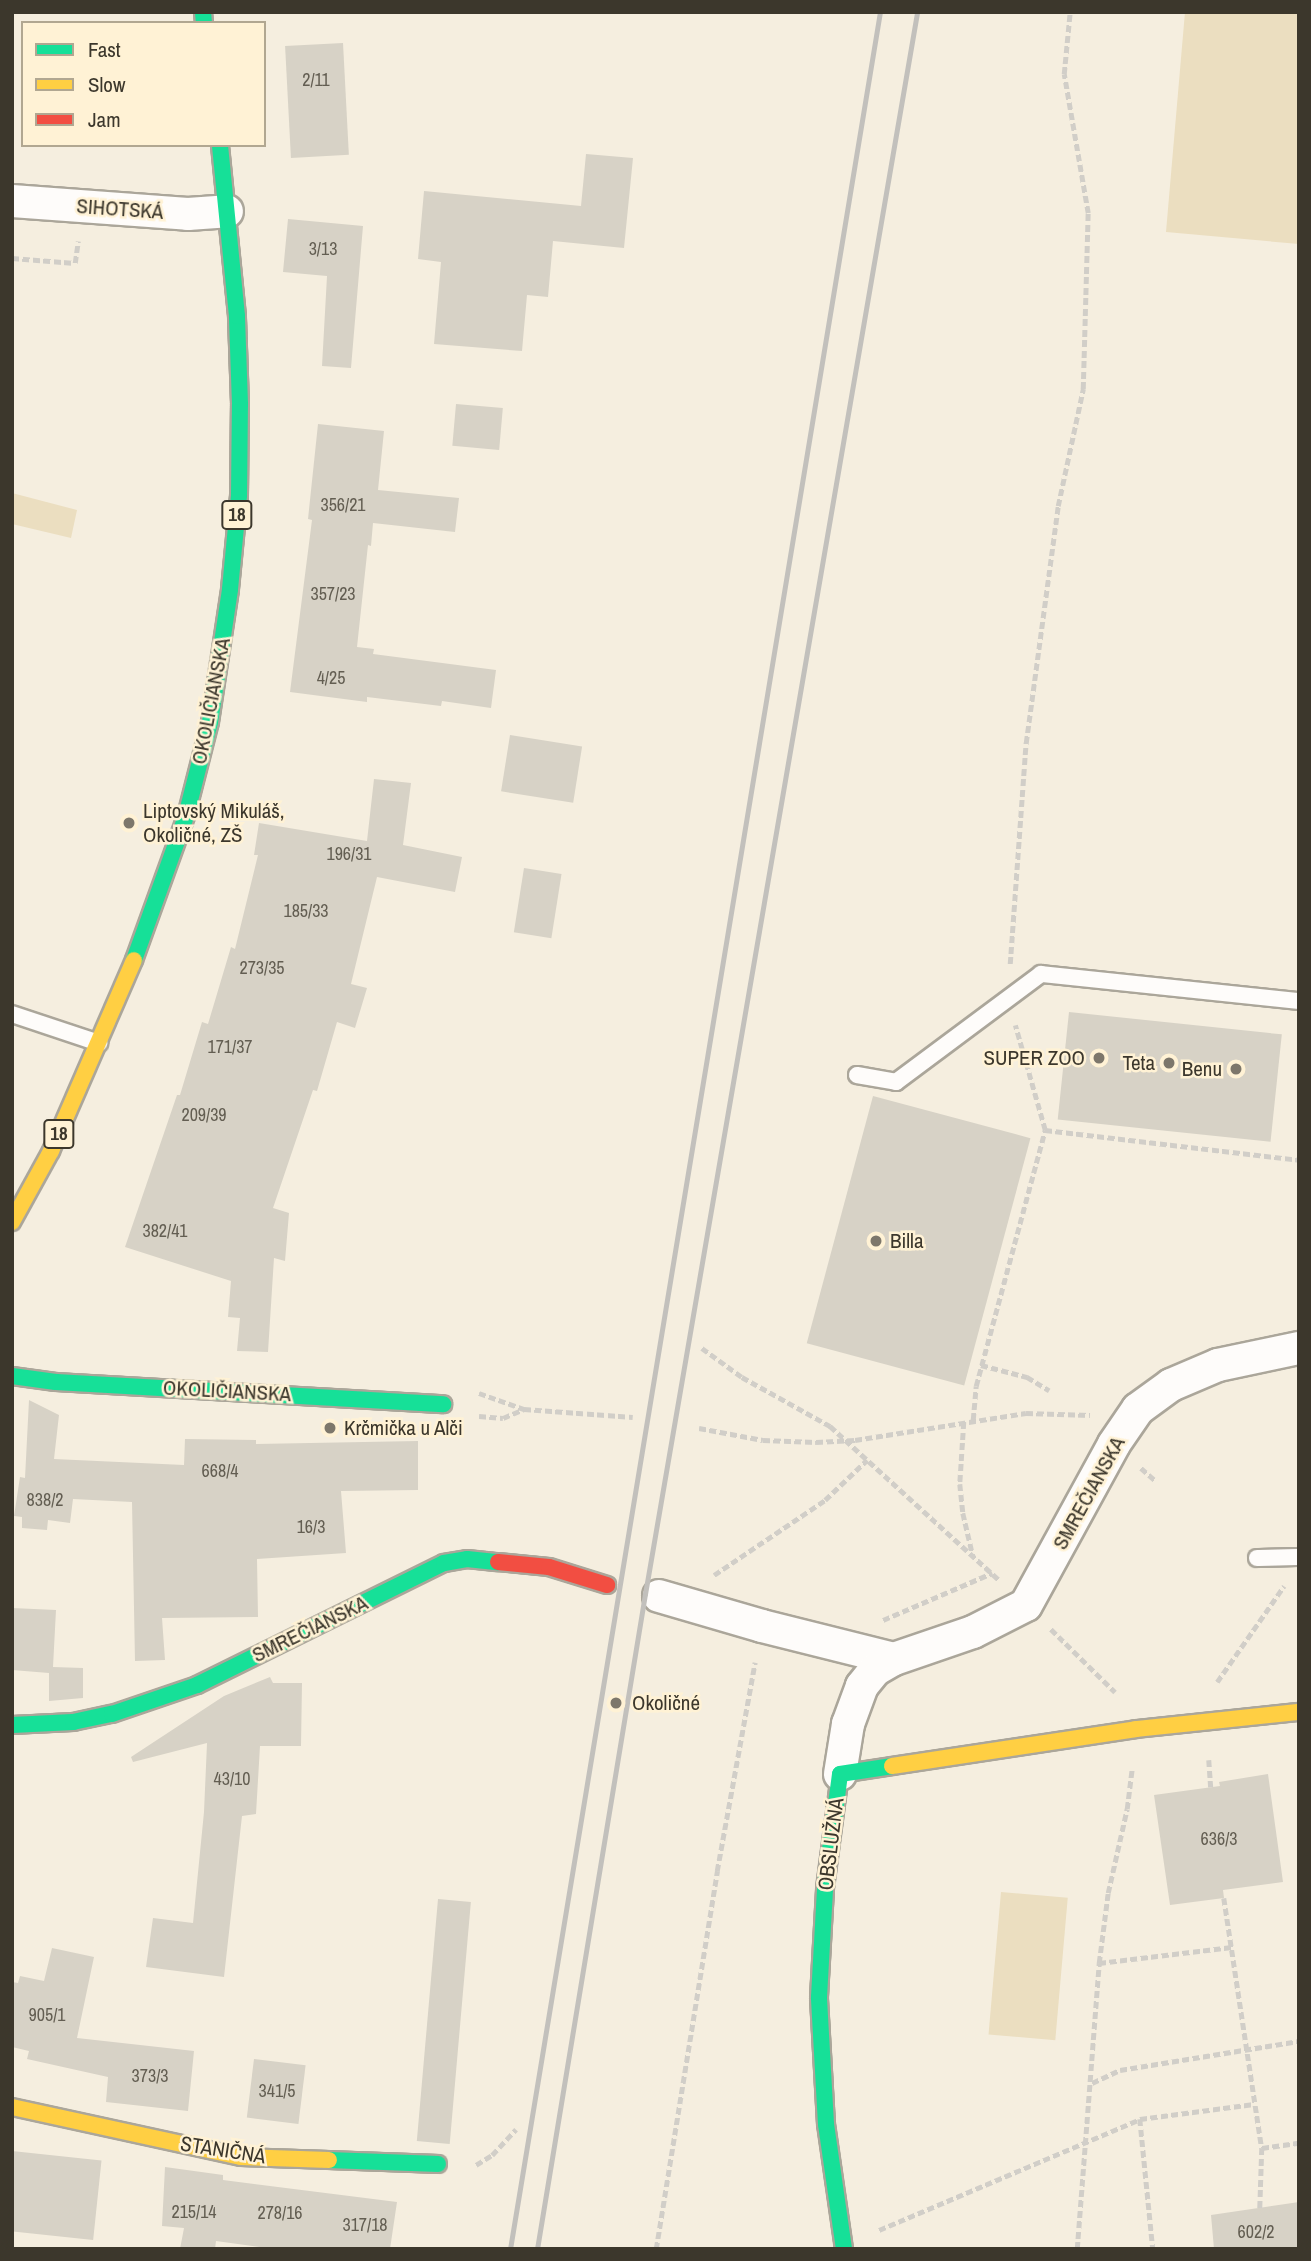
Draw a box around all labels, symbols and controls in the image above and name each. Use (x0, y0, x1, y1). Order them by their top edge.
legend (21, 21, 266, 147)
text: Fast (88, 35, 121, 64)
house number: 2/11 (302, 69, 330, 91)
text: Slow (88, 70, 125, 99)
text: Jam (88, 105, 121, 134)
street label: SIHOTSKÁ (76, 193, 164, 225)
house number: 3/13 (309, 238, 337, 260)
house number: 356/21 (320, 494, 366, 516)
road number: 18 (221, 500, 253, 530)
house number: 357/23 (310, 583, 356, 605)
street label: OKOLIČIANSKA (186, 636, 236, 766)
house number: 4/25 (317, 667, 345, 689)
place label: Liptovský Mikuláš, Okoličné, ZŠ (143, 798, 285, 848)
marker: Liptovský Mikuláš, Okoličné, ZŠ (121, 815, 137, 831)
house number: 196/31 (326, 843, 372, 865)
house number: 185/33 (283, 900, 329, 922)
house number: 273/35 (239, 957, 285, 979)
house number: 171/37 (207, 1036, 253, 1058)
place label: SUPER ZOO (984, 1045, 1085, 1071)
marker: SUPER ZOO (1091, 1050, 1107, 1066)
place label: Teta (1122, 1050, 1155, 1076)
marker: Teta (1161, 1055, 1177, 1071)
place label: Benu (1182, 1056, 1222, 1082)
marker: Benu (1228, 1061, 1244, 1077)
house number: 209/39 (181, 1104, 227, 1126)
road number: 18 (43, 1118, 75, 1150)
house number: 382/41 (142, 1220, 188, 1242)
place label: Billa (890, 1228, 923, 1254)
marker: Billa (868, 1233, 884, 1249)
street label: OKOLIČIANSKA (162, 1375, 292, 1407)
place label: Krčmička u Alči (344, 1415, 464, 1441)
marker: Krčmička u Alči (322, 1420, 338, 1436)
street label: SMREČIANSKA (1048, 1432, 1130, 1554)
house number: 668/4 (202, 1460, 238, 1482)
house number: 838/2 (27, 1489, 63, 1511)
house number: 16/3 (297, 1516, 325, 1538)
street label: SMREČIANSKA (248, 1590, 372, 1668)
place label: Okoličné (632, 1690, 700, 1716)
marker: Okoličné (606, 1693, 626, 1713)
house number: 43/10 (214, 1768, 250, 1790)
street label: OBSLUŽNÁ (813, 1796, 849, 1892)
house number: 636/3 (1201, 1828, 1237, 1850)
house number: 905/1 (29, 2004, 65, 2026)
house number: 373/3 (132, 2065, 168, 2087)
house number: 341/5 (259, 2080, 295, 2102)
street label: STANIČNÁ (179, 2131, 267, 2169)
house number: 215/14 (171, 2201, 217, 2223)
house number: 278/16 (257, 2202, 303, 2224)
house number: 317/18 (342, 2214, 388, 2236)
house number: 602/2 (1238, 2221, 1274, 2243)

